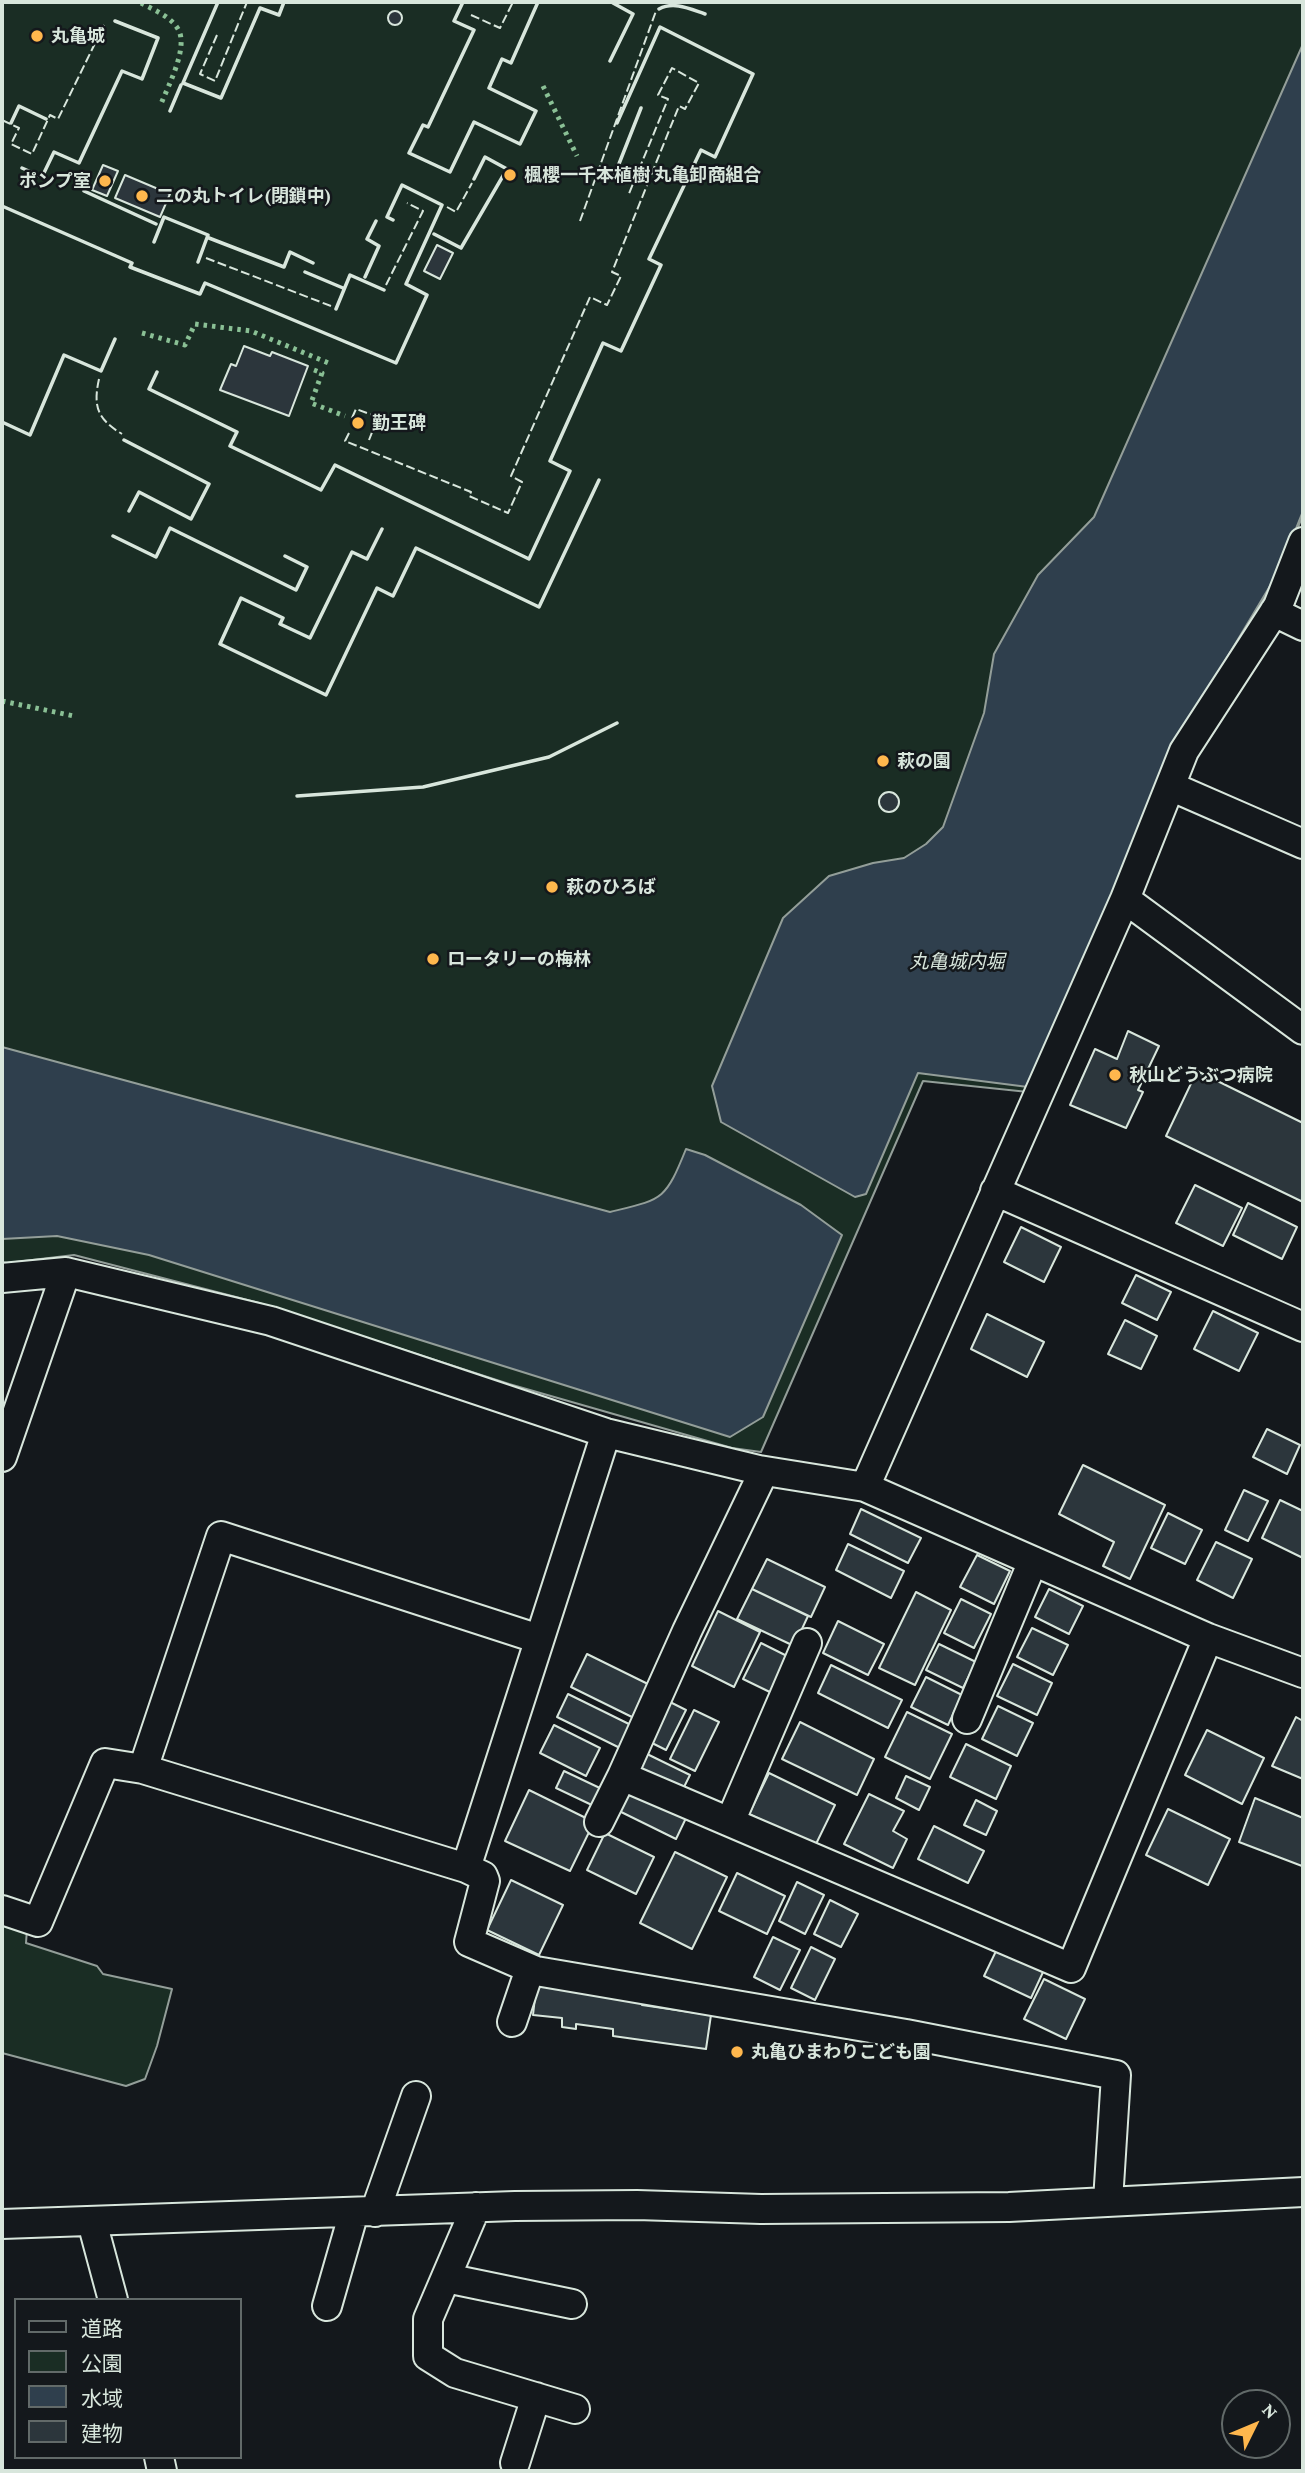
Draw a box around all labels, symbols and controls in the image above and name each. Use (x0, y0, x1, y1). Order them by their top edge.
place label: 丸亀城 (51, 25, 105, 47)
marker: 丸亀城 (29, 28, 45, 44)
place label: 楓櫻一千本植樹 丸亀卸商組合 (524, 164, 761, 186)
marker: 楓櫻一千本植樹 丸亀卸商組合 (502, 167, 518, 183)
place label: ポンプ室 (19, 170, 91, 192)
marker: ポンプ室 (97, 173, 113, 189)
place label: 二の丸トイレ(閉鎖中) (156, 185, 332, 207)
marker: 二の丸トイレ(閉鎖中) (134, 188, 150, 204)
place label: 勤王碑 (372, 412, 426, 434)
marker: 勤王碑 (350, 415, 366, 431)
place label: 萩の園 (897, 750, 951, 772)
marker: 萩の園 (875, 753, 891, 769)
place label: 萩のひろば (566, 876, 656, 898)
marker: 萩のひろば (544, 879, 560, 895)
place label: ロータリーの梅林 (447, 948, 591, 970)
marker: ロータリーの梅林 (425, 951, 441, 967)
water label: 丸亀城内堀 (910, 951, 1004, 973)
place label: 秋山どうぶつ病院 (1129, 1064, 1273, 1086)
marker: 秋山どうぶつ病院 (1107, 1067, 1123, 1083)
place label: 丸亀ひまわりこども園 (751, 2041, 931, 2063)
marker: 丸亀ひまわりこども園 (729, 2044, 745, 2060)
legend (14, 2298, 242, 2459)
text: 道路 (81, 2317, 123, 2341)
text: 公園 (81, 2352, 123, 2376)
text: 水域 (81, 2387, 123, 2411)
north arrow (1221, 2389, 1291, 2459)
text: N (1258, 2399, 1282, 2423)
text: 建物 (81, 2422, 123, 2446)

